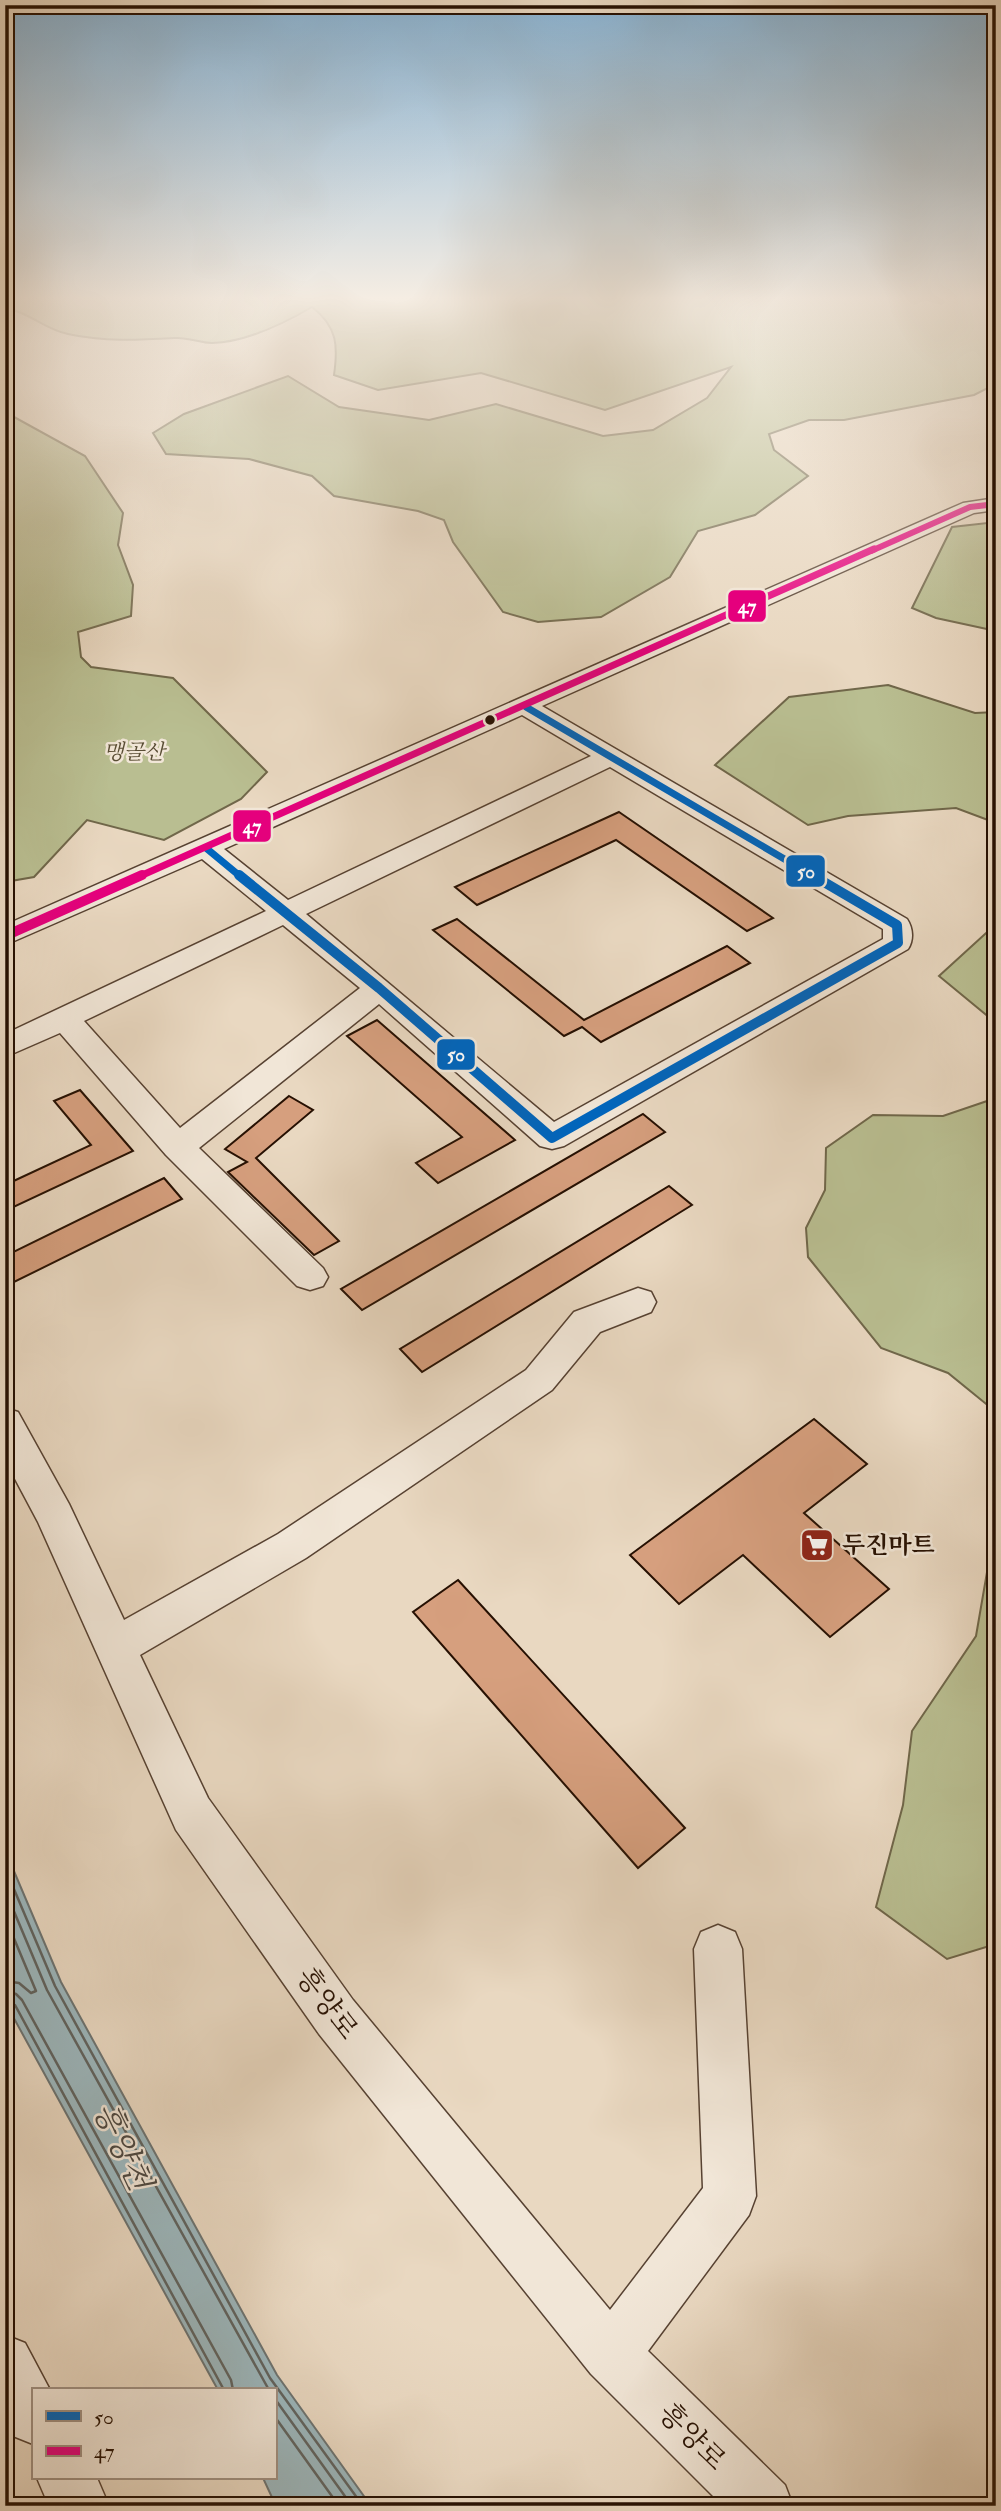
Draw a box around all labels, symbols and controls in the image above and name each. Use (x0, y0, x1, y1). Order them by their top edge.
line badge: 47 (727, 589, 767, 623)
text: 47 (737, 595, 757, 619)
unlabelled marker (483, 713, 497, 727)
park label: 맹골산 (104, 739, 167, 766)
line badge: 47 (232, 809, 272, 843)
text: 47 (242, 815, 262, 839)
line badge: 50 (785, 854, 826, 888)
text: 50 (797, 860, 815, 884)
line badge: 50 (436, 1038, 476, 1071)
text: 50 (447, 1043, 465, 1067)
supermarket icon: 두진마트 (798, 1526, 836, 1564)
place label: 두진마트 (842, 1530, 935, 1561)
street label: 흥양로 (288, 1961, 365, 2047)
water label: 흥양천 (84, 2096, 161, 2199)
legend (32, 2388, 276, 2480)
street label: 흥양로 (651, 2396, 733, 2478)
text: 50 (94, 2404, 114, 2431)
text: 47 (94, 2438, 115, 2465)

